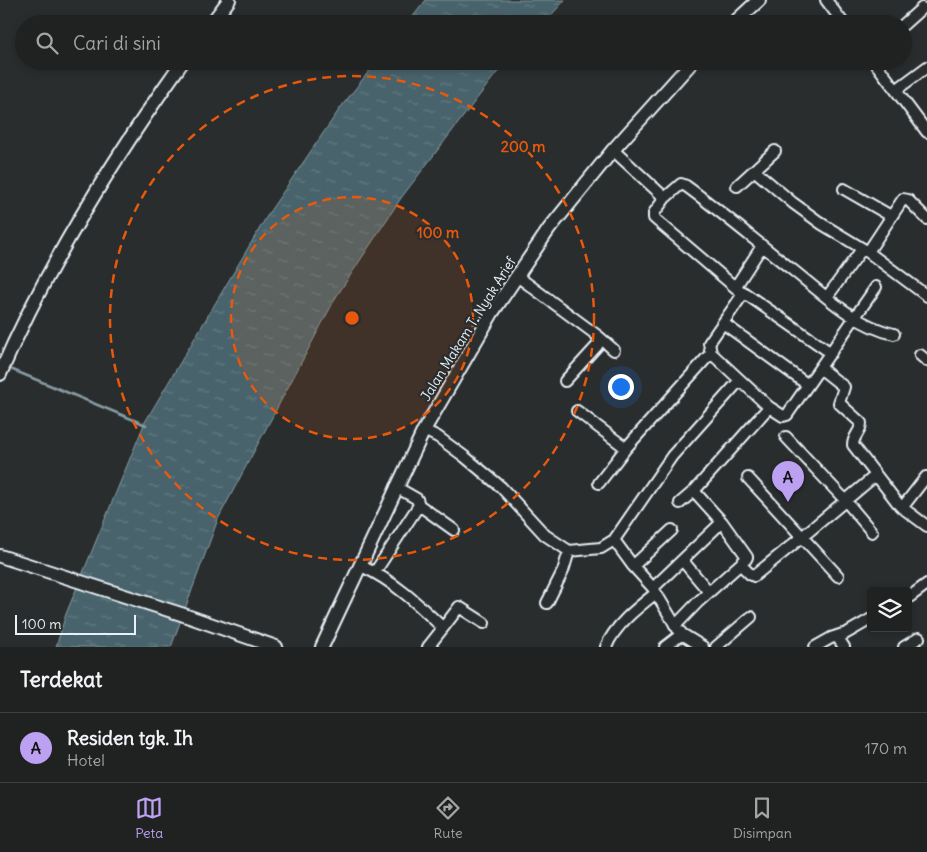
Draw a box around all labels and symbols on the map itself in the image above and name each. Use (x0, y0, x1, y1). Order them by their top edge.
text: 200 m (501, 137, 545, 156)
text: 100 m (417, 223, 459, 242)
street label: Jalan Makam T. Nyak Arief (416, 253, 520, 404)
centre of rings (343, 309, 361, 327)
your location (608, 374, 634, 400)
pin: A (772, 461, 804, 502)
scale bar (15, 612, 136, 635)

